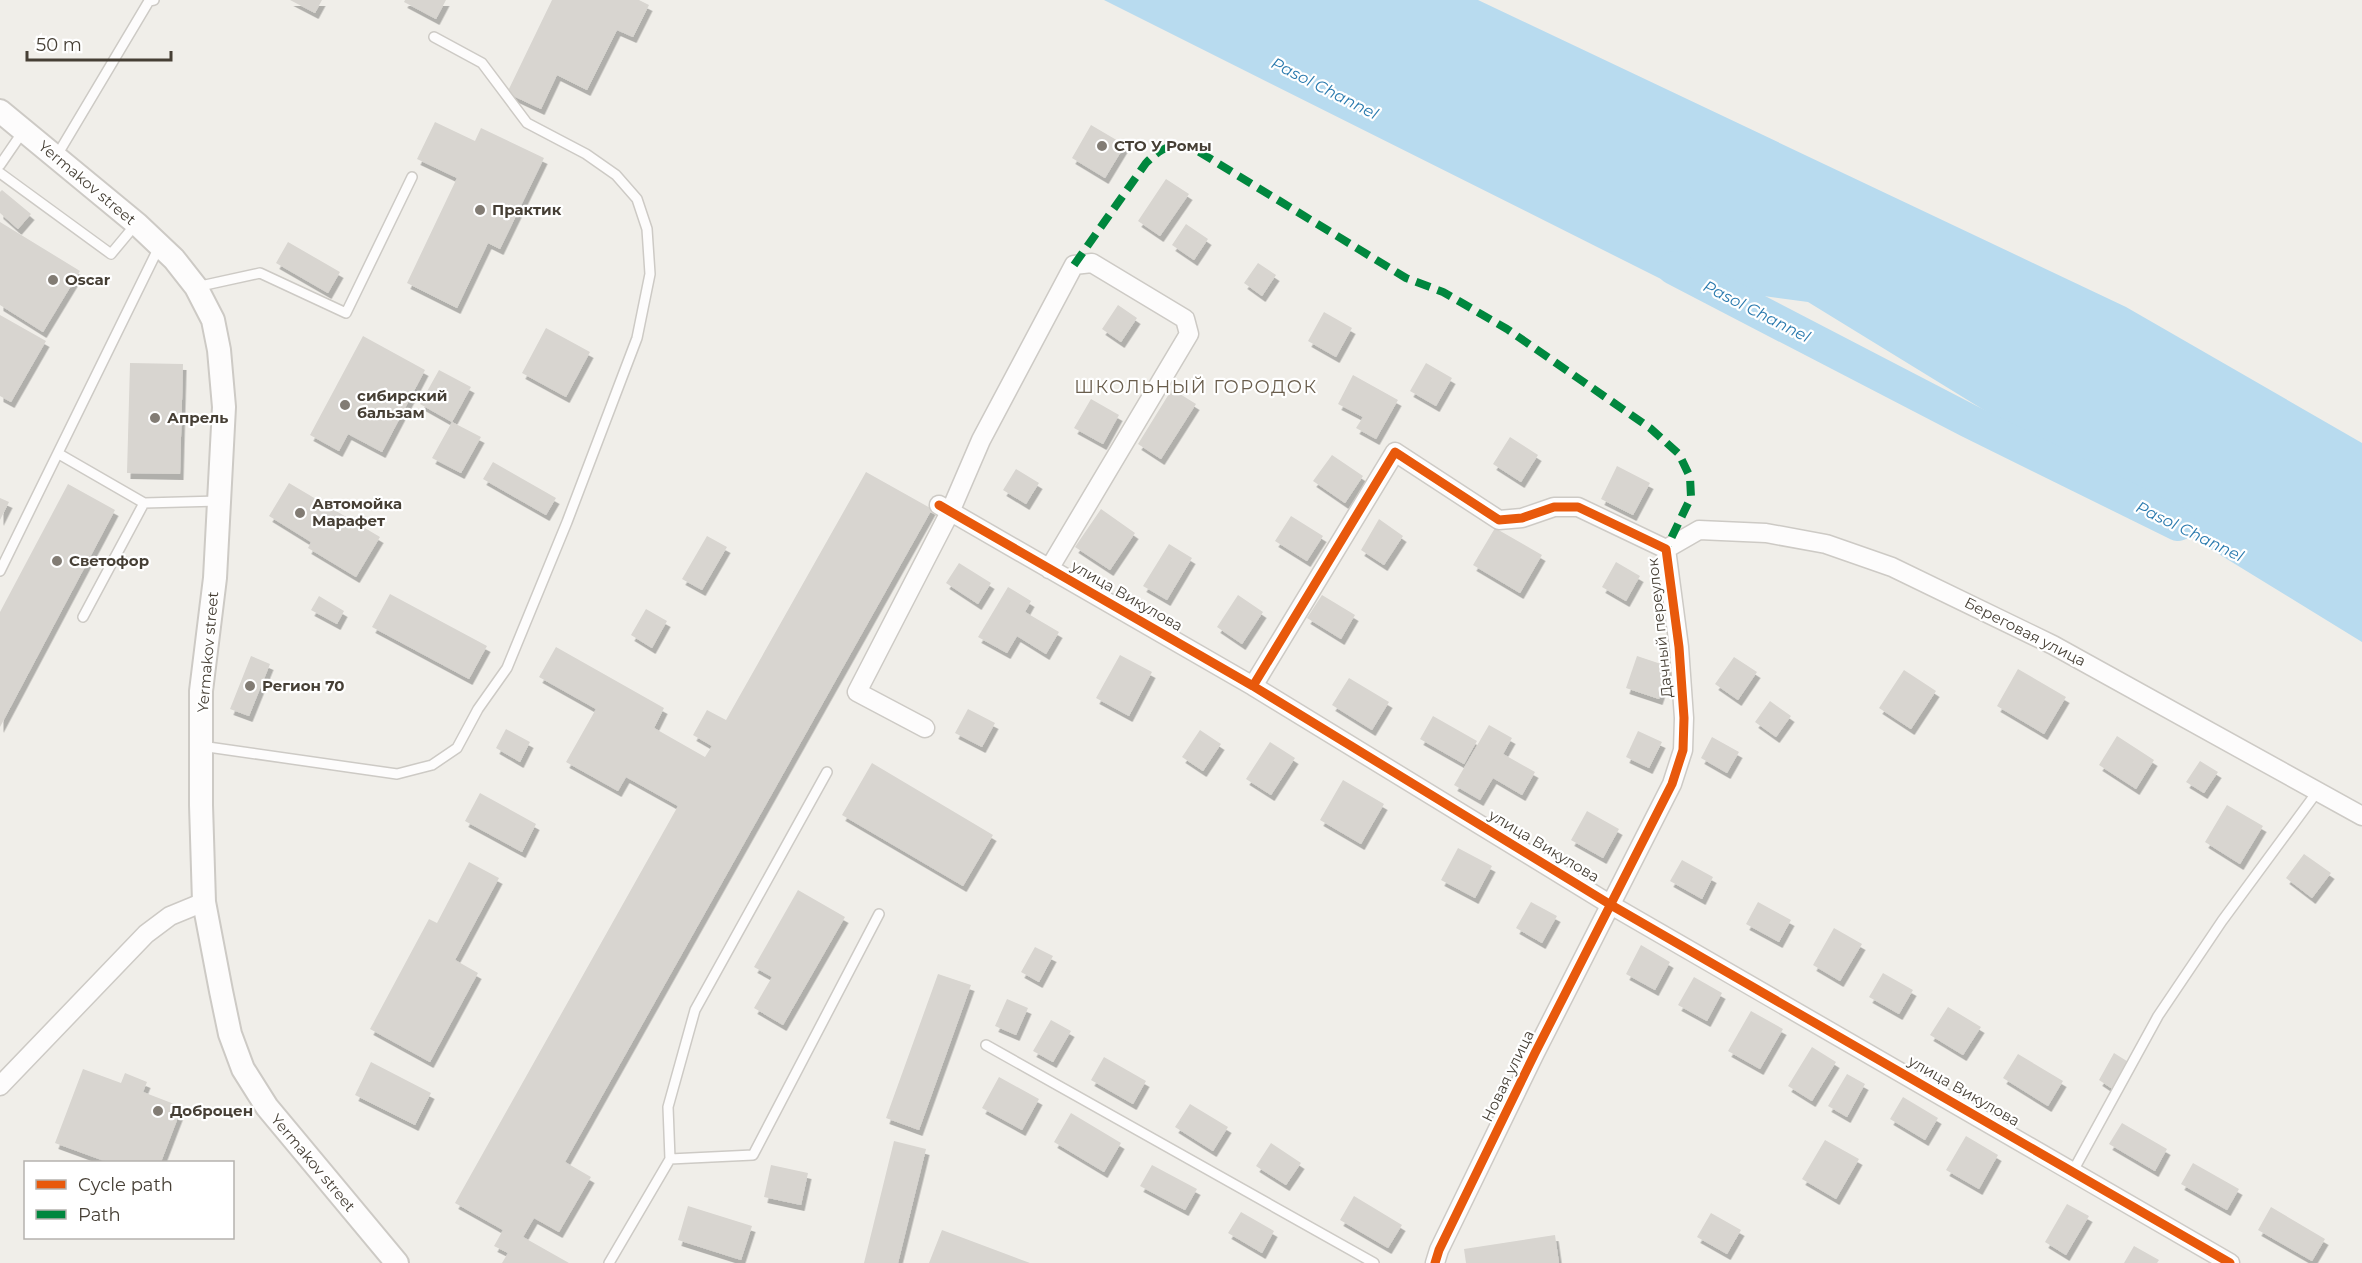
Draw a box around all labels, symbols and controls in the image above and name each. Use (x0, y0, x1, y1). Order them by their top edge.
scale bar (27, 24, 171, 62)
text: 50 m (36, 34, 82, 56)
water label: Pasol Channel (1268, 53, 1382, 124)
street label: Yermakov street (35, 136, 140, 229)
place label: СТО У Ромы (1114, 136, 1212, 155)
marker: СТО У Ромы (1095, 139, 1109, 153)
place label: Практик (492, 200, 562, 219)
marker: Практик (473, 203, 487, 217)
place label: Oscar (65, 270, 111, 289)
marker: Oscar (46, 273, 60, 287)
water label: Pasol Channel (1700, 276, 1814, 347)
district label: ШКОЛЬНЫЙ ГОРОДОК (1074, 376, 1318, 398)
place label: сибирский бальзам (357, 386, 448, 422)
marker: сибирский бальзам (338, 398, 352, 412)
place label: Апрель (167, 408, 228, 427)
marker: Апрель (148, 411, 162, 425)
place label: Автомойка Марафет (312, 494, 402, 530)
water label: Pasol Channel (2133, 497, 2247, 566)
marker: Автомойка Марафет (293, 506, 307, 520)
place label: Светофор (69, 551, 149, 570)
marker: Светофор (50, 554, 64, 568)
street label: улица Викулова (1067, 555, 1186, 635)
street label: Дачный переулок (1643, 557, 1676, 699)
street label: Yermakov street (193, 591, 222, 713)
street label: Береговая улица (1961, 593, 2089, 670)
place label: Регион 70 (262, 676, 344, 695)
marker: Регион 70 (243, 679, 257, 693)
street label: улица Викулова (1485, 805, 1603, 886)
street label: Новая улица (1477, 1027, 1538, 1125)
street label: улица Викулова (1904, 1050, 2023, 1130)
place label: Доброцен (170, 1101, 253, 1120)
marker: Доброцен (151, 1104, 165, 1118)
street label: Yermakov street (267, 1110, 360, 1215)
legend (24, 1161, 234, 1239)
text: Cycle path (78, 1174, 173, 1196)
text: Path (78, 1204, 121, 1226)

